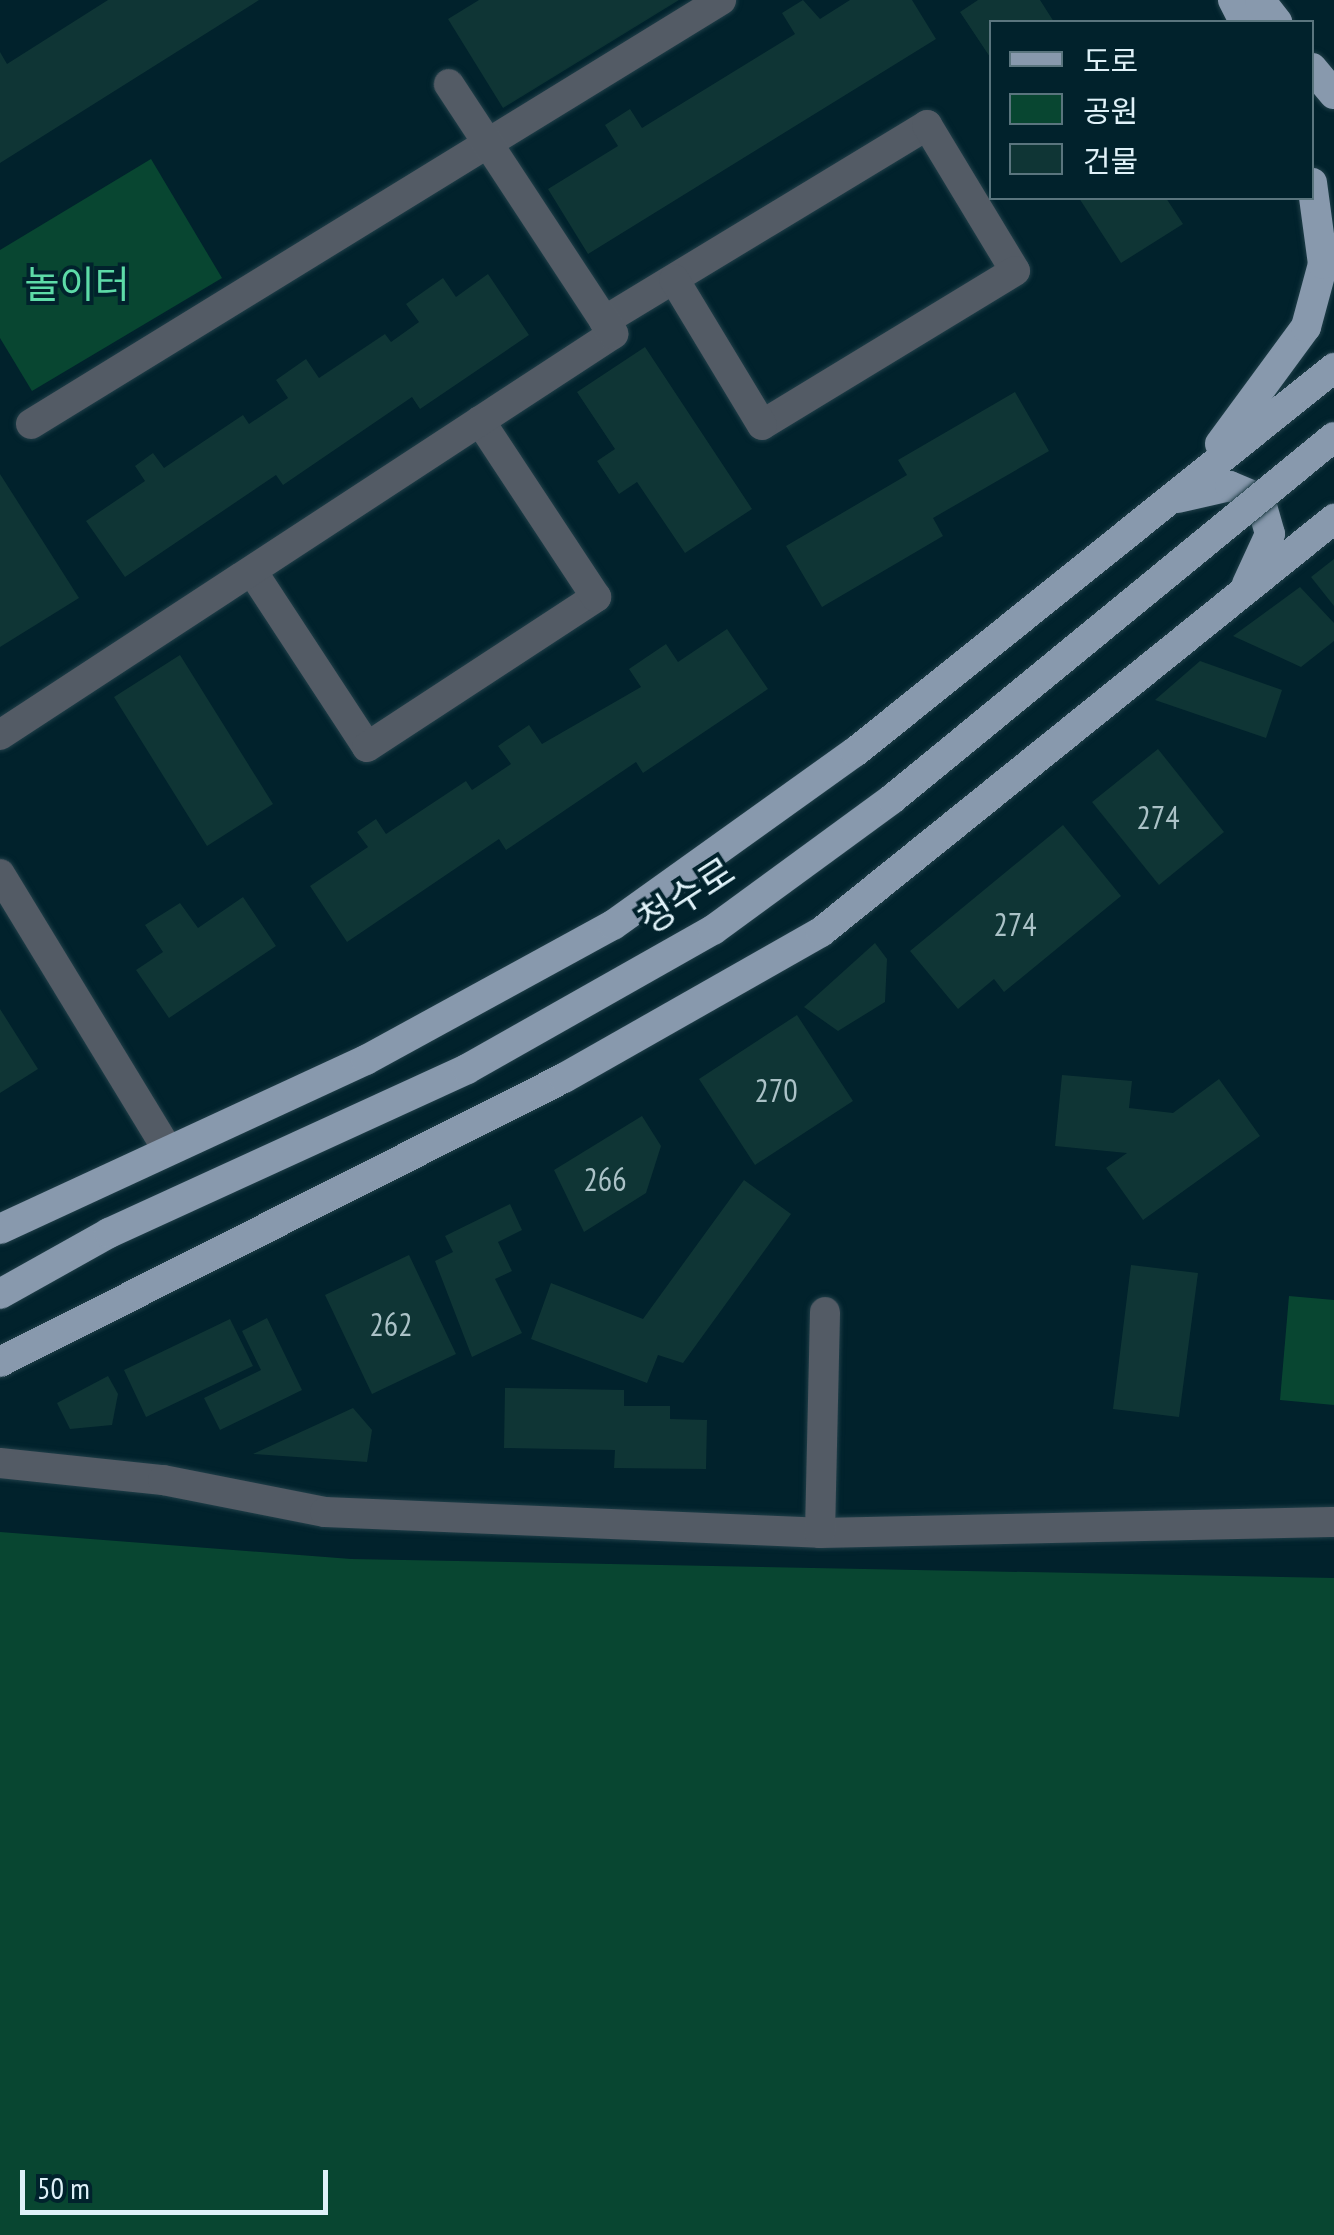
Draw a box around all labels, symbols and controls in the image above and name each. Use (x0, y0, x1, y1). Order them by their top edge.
legend (989, 20, 1314, 200)
text: 도로 (1083, 41, 1138, 80)
text: 공원 (1083, 91, 1138, 130)
text: 건물 (1083, 141, 1138, 180)
park label: 놀이터 (25, 261, 129, 307)
house number: 274 (1136, 798, 1180, 836)
street label: 청수로 (630, 847, 742, 943)
house number: 274 (993, 905, 1037, 943)
house number: 270 (754, 1071, 798, 1109)
house number: 266 (583, 1160, 627, 1198)
house number: 262 (369, 1305, 413, 1343)
scale bar (25, 2150, 332, 2212)
text: 50 m (37, 2168, 90, 2207)

